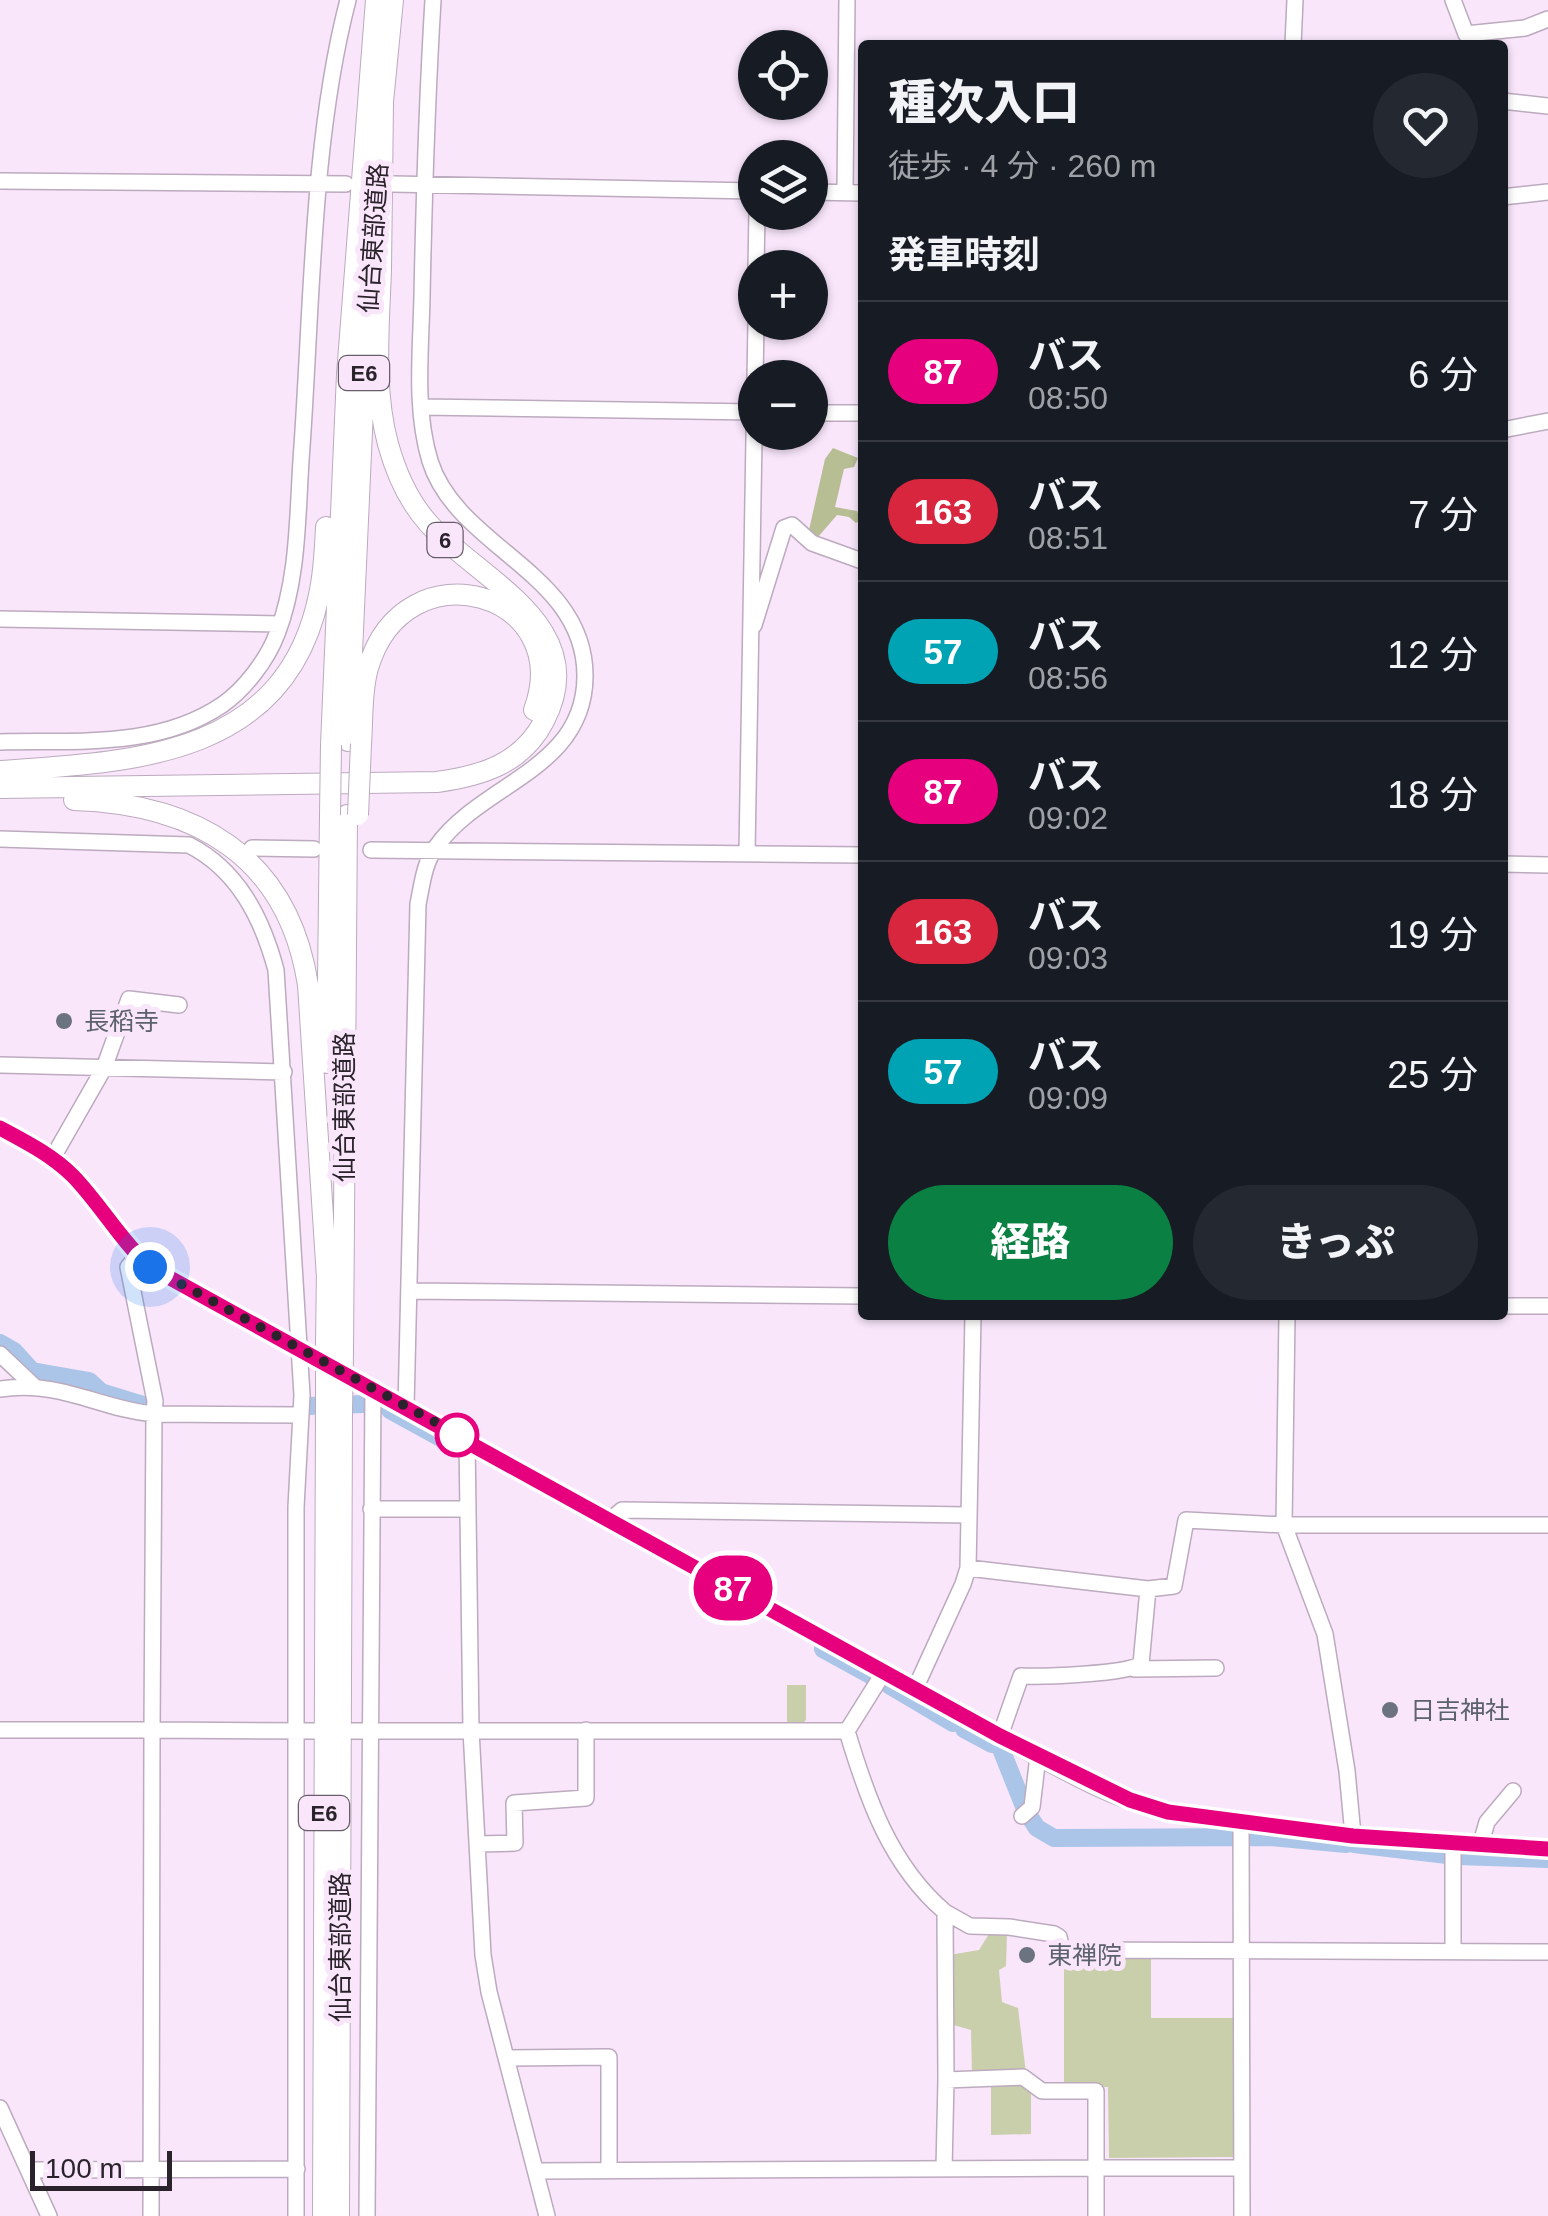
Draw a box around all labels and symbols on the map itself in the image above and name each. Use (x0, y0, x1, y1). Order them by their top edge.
street label: 仙台東部道路 (354, 162, 392, 314)
road number: E6 (339, 356, 389, 390)
road number: 6 (428, 523, 462, 557)
place label: 長稻寺 (84, 1007, 159, 1035)
marker: 長稻寺 (53, 1010, 75, 1032)
street label: 仙台東部道路 (330, 1032, 358, 1182)
your location (125, 1242, 175, 1292)
unlabelled marker (436, 1414, 478, 1456)
line badge: 87 (688, 1556, 778, 1620)
place label: 日吉神社 (1410, 1696, 1510, 1724)
marker: 日吉神社 (1379, 1699, 1401, 1721)
road number: E6 (299, 1796, 349, 1830)
street label: 仙台東部道路 (326, 1872, 354, 2022)
place label: 東禅院 (1047, 1941, 1122, 1969)
marker: 東禅院 (1016, 1944, 1038, 1966)
scale bar (30, 2146, 172, 2190)

